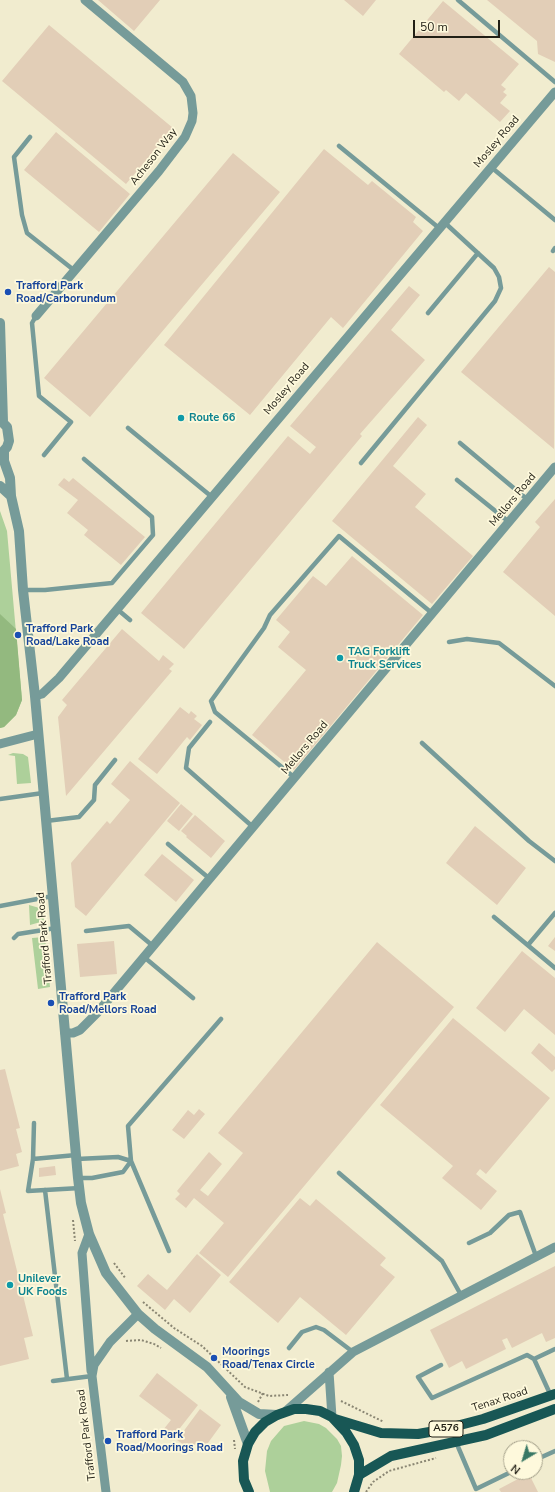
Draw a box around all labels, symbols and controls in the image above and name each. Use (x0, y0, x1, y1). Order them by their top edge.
scale bar (415, 12, 502, 38)
text: 50 m (420, 19, 448, 35)
street label: Mosley Road (471, 113, 523, 171)
street label: Acheson Way (128, 126, 180, 188)
place label: Trafford Park Road/Carborundum (16, 279, 116, 305)
marker: Trafford Park Road/Carborundum (3, 287, 13, 297)
street label: Mosley Road (261, 360, 313, 418)
place label: Route 66 (189, 411, 235, 425)
marker: Route 66 (176, 413, 186, 423)
street label: Mellors Road (487, 471, 539, 529)
place label: Trafford Park Road/Lake Road (26, 622, 109, 648)
marker: Trafford Park Road/Lake Road (13, 630, 23, 640)
place label: TAG Forklift Truck Services (348, 645, 421, 671)
marker: TAG Forklift Truck Services (335, 653, 345, 663)
street label: Mellors Road (279, 719, 331, 777)
street label: Trafford Park Road (34, 892, 56, 984)
place label: Trafford Park Road/Mellors Road (59, 990, 157, 1016)
marker: Trafford Park Road/Mellors Road (46, 998, 56, 1008)
place label: Unilever UK Foods (18, 1272, 67, 1298)
marker: Unilever UK Foods (5, 1280, 15, 1290)
place label: Moorings Road/Tenax Circle (222, 1345, 315, 1371)
marker: Moorings Road/Tenax Circle (209, 1353, 219, 1363)
street label: Tenax Road (470, 1385, 530, 1415)
street label: Trafford Park Road (75, 1388, 99, 1482)
road number: A576 (429, 1421, 463, 1437)
place label: Trafford Park Road/Moorings Road (116, 1428, 223, 1454)
marker: Trafford Park Road/Moorings Road (103, 1436, 113, 1446)
north arrow (503, 1440, 543, 1480)
text: N (508, 1461, 524, 1478)

